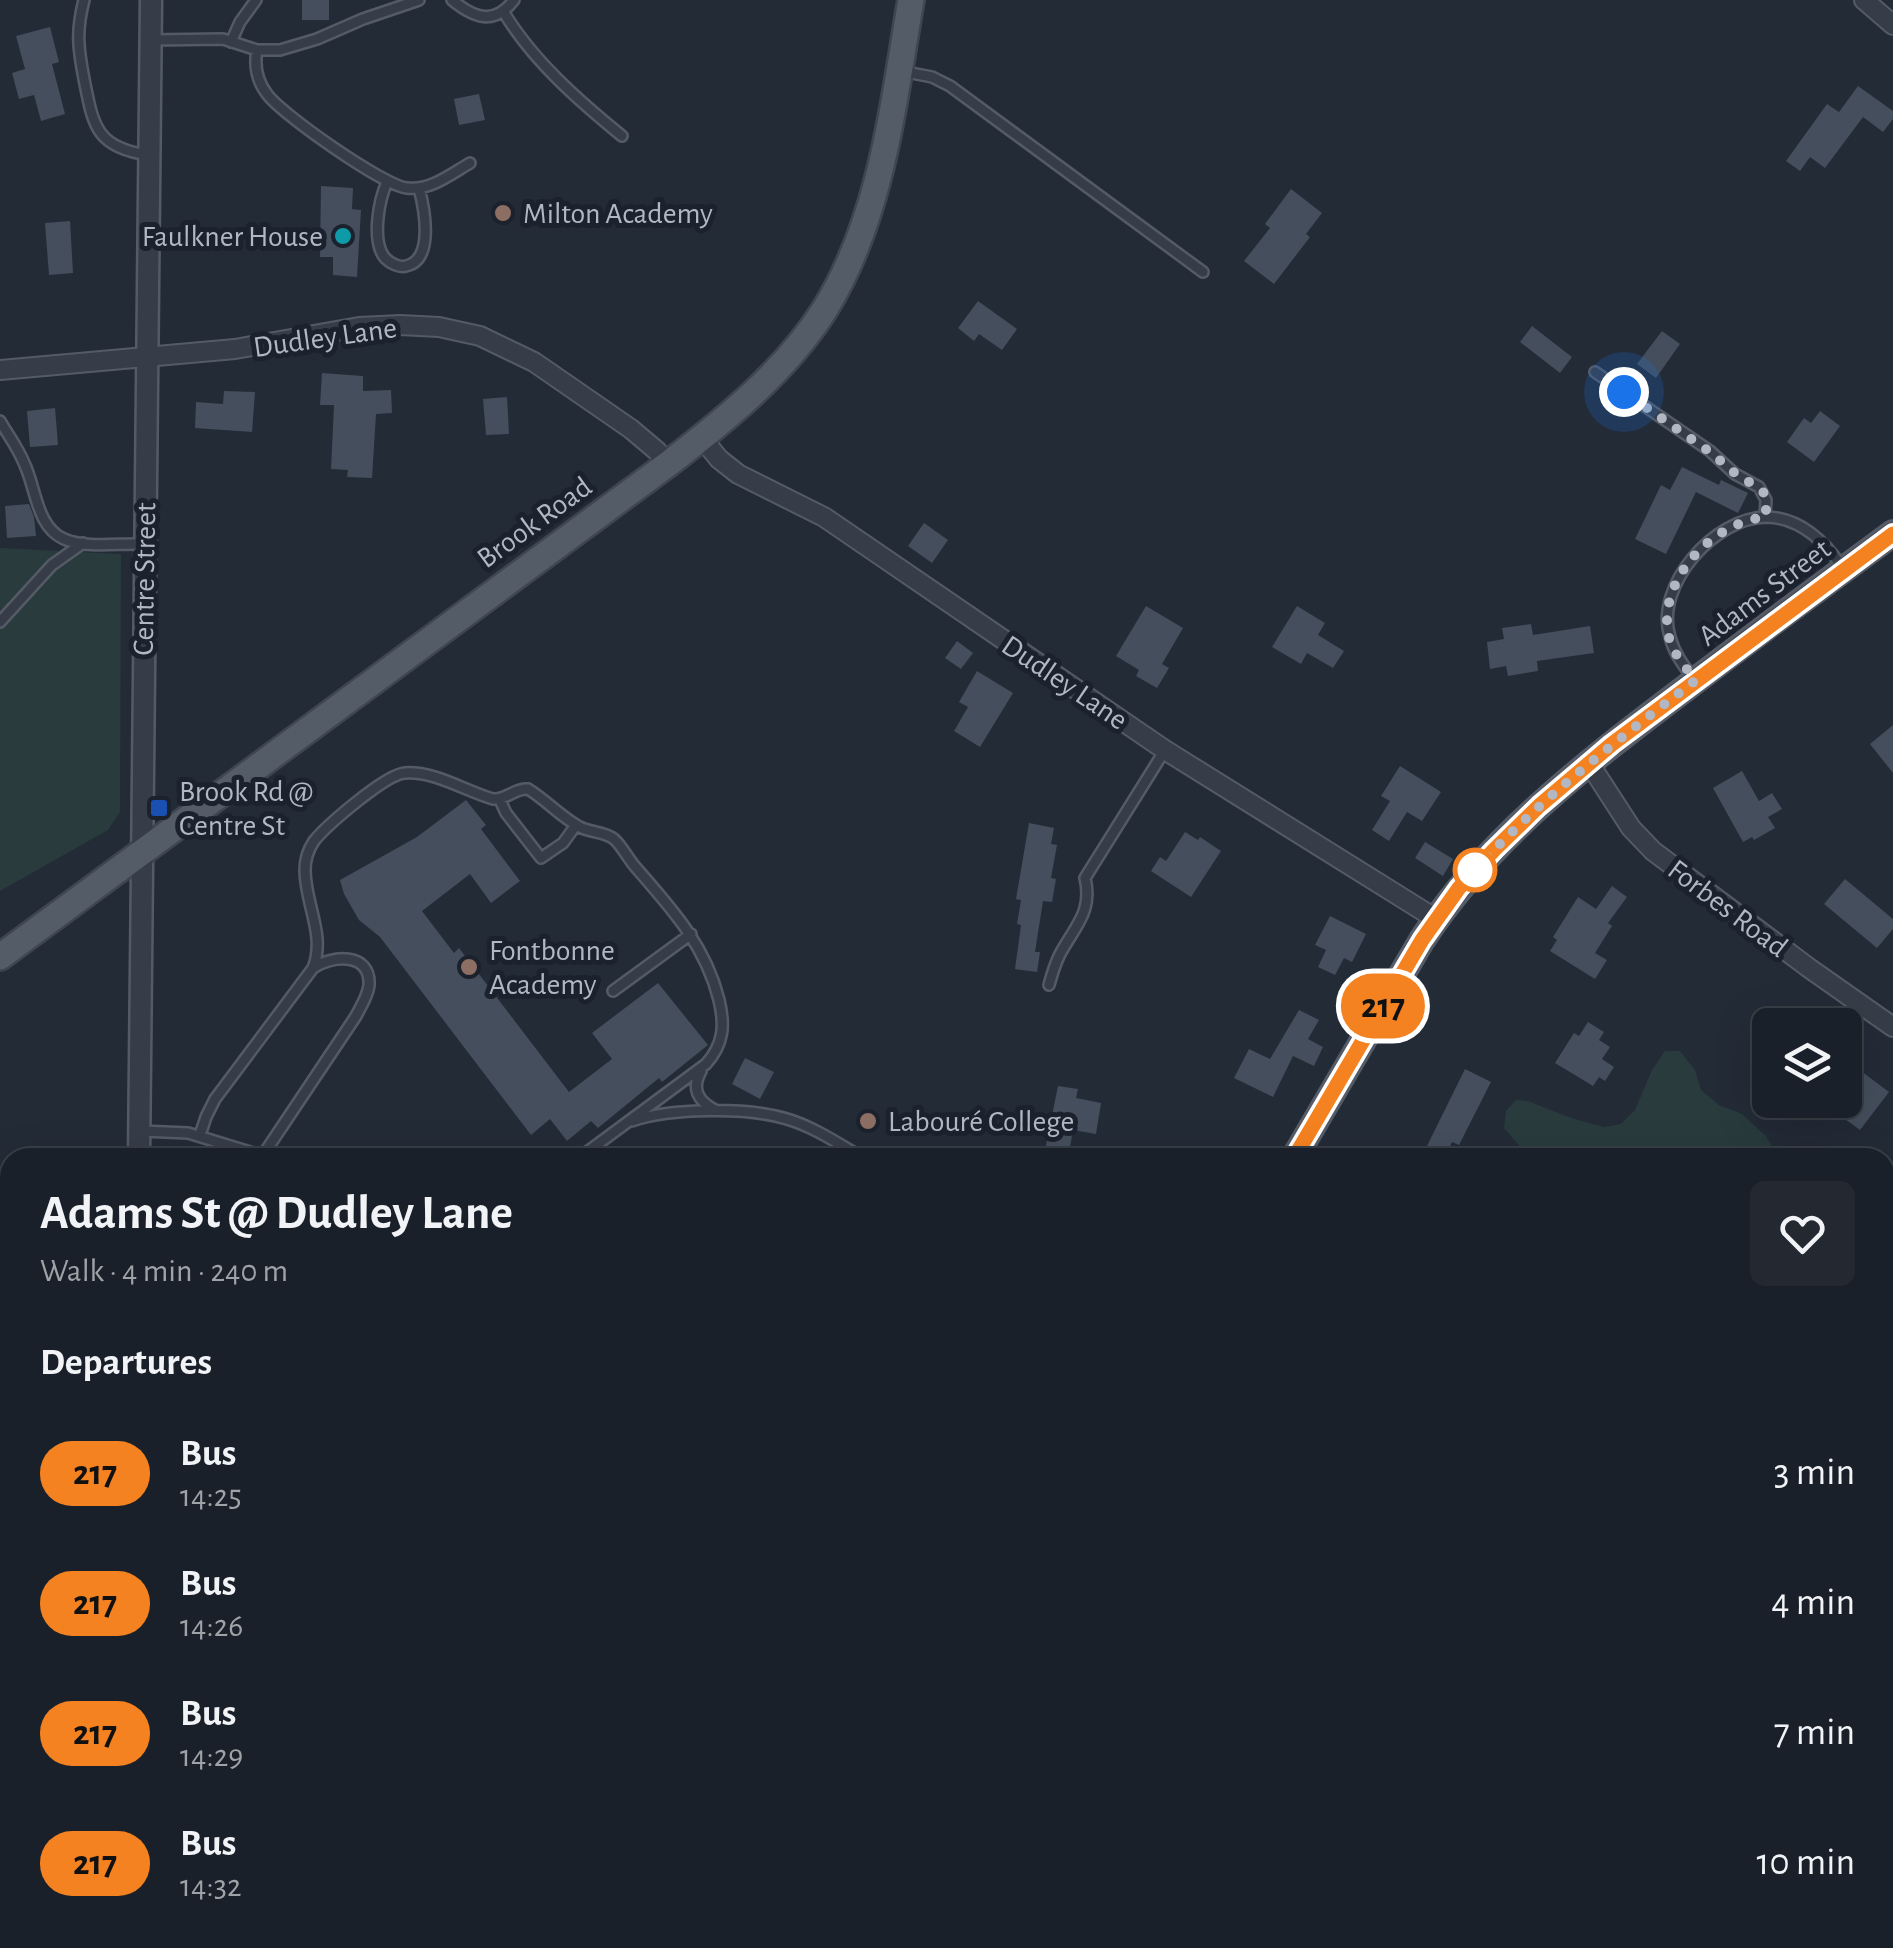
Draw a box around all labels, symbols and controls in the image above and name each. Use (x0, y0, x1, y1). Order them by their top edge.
place label: Milton Academy (523, 199, 713, 229)
marker: Milton Academy (492, 202, 514, 224)
place label: Faulkner House (142, 222, 323, 252)
marker: Faulkner House (332, 225, 354, 247)
street label: Dudley Lane (251, 313, 399, 363)
your location (1599, 367, 1649, 417)
street label: Brook Road (472, 472, 597, 574)
street label: Centre Street (129, 502, 161, 656)
street label: Adams Street (1693, 533, 1836, 652)
street label: Dudley Lane (996, 630, 1133, 736)
place label: Brook Rd @ Centre St (179, 777, 313, 841)
marker: Brook Rd @ Centre St (148, 797, 170, 819)
unlabelled marker (1454, 849, 1496, 891)
street label: Forbes Road (1662, 854, 1793, 963)
place label: Fontbonne Academy (489, 936, 615, 1000)
marker: Fontbonne Academy (458, 956, 480, 978)
line badge: 217 (1326, 974, 1440, 1038)
text: 217 (1361, 989, 1405, 1024)
map controls (1752, 1008, 1862, 1118)
button: layers (1752, 1008, 1862, 1118)
place label: Labouré College (888, 1107, 1074, 1137)
marker: Labouré College (857, 1110, 879, 1132)
button: heart (1750, 1181, 1855, 1286)
text: Adams St @ Dudley Lane (40, 1190, 513, 1238)
text: Walk · 4 min · 240 m (40, 1255, 288, 1287)
text: Departures (40, 1344, 212, 1382)
text: Bus (180, 1435, 236, 1473)
text: 3 min (1774, 1454, 1855, 1492)
text: 217 (73, 1456, 117, 1491)
text: 14:25 (180, 1480, 242, 1512)
text: Bus (180, 1565, 236, 1603)
text: 4 min (1771, 1584, 1855, 1622)
text: 217 (73, 1586, 117, 1621)
text: 14:26 (180, 1610, 243, 1642)
text: Bus (180, 1695, 236, 1733)
text: 7 min (1774, 1714, 1855, 1752)
text: 217 (73, 1716, 117, 1751)
text: 14:29 (180, 1740, 243, 1772)
text: Bus (180, 1825, 236, 1863)
text: 10 min (1756, 1844, 1855, 1882)
text: 217 (73, 1846, 117, 1881)
text: 14:32 (180, 1870, 241, 1902)

